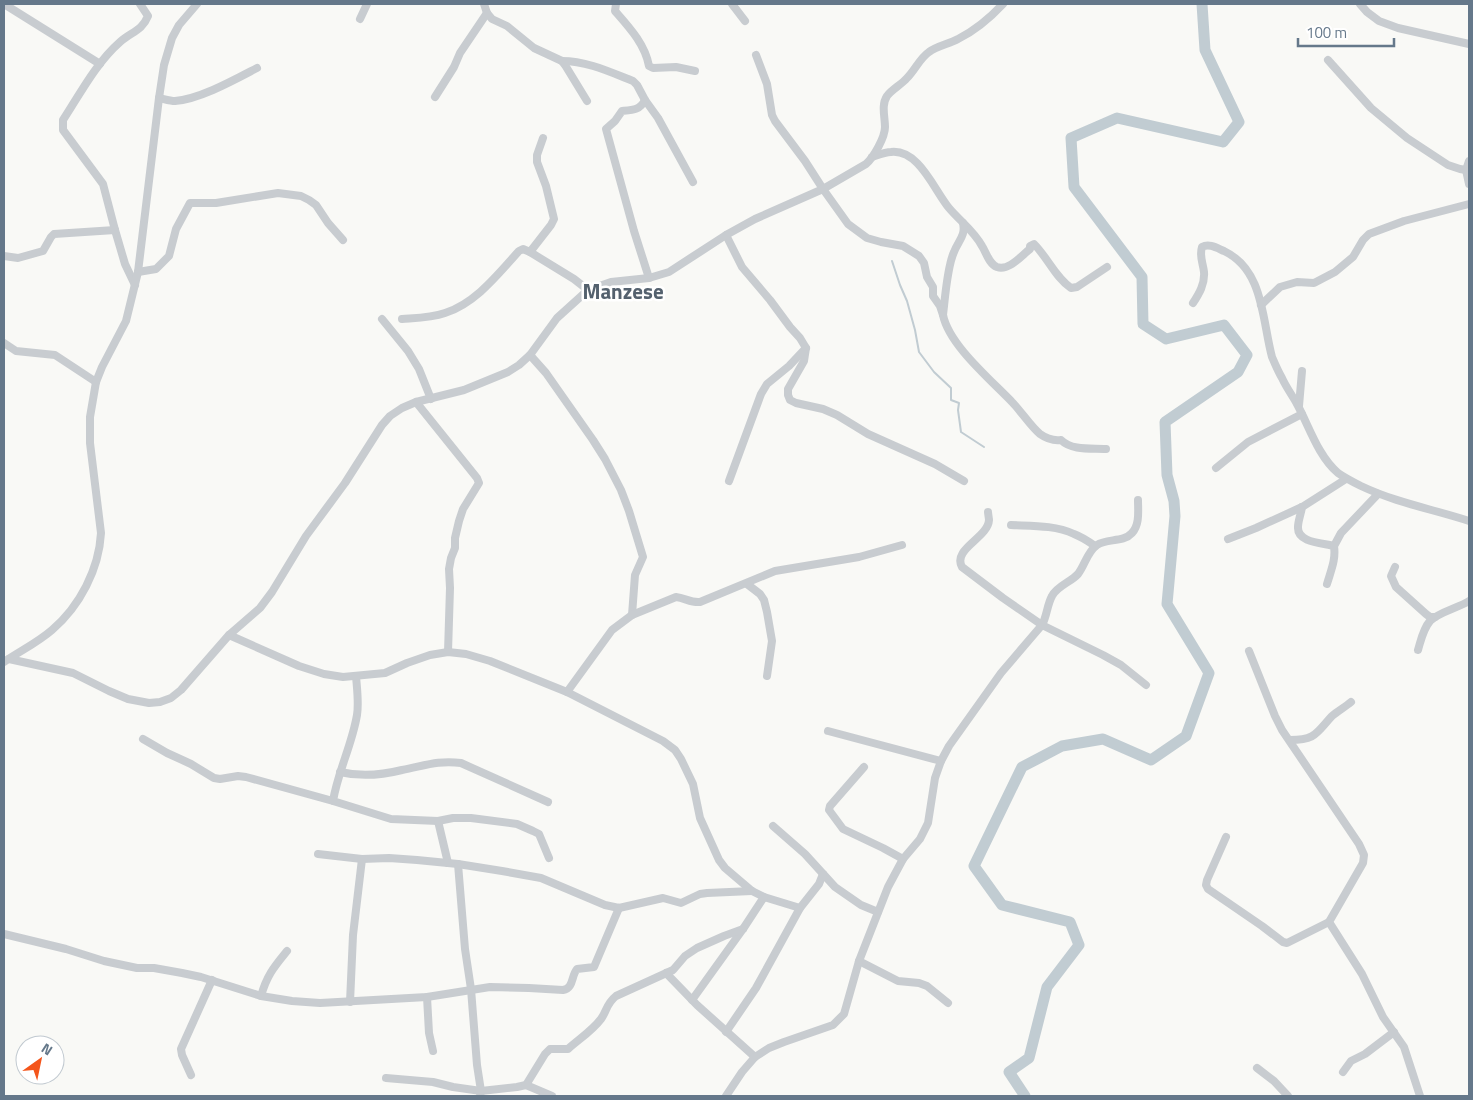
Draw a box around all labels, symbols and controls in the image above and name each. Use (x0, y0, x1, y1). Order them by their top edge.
scale bar (1298, 15, 1394, 47)
text: 100 m (1306, 21, 1347, 44)
district label: Manzese (582, 275, 664, 307)
north arrow (15, 1035, 65, 1085)
text: N (38, 1037, 57, 1060)

